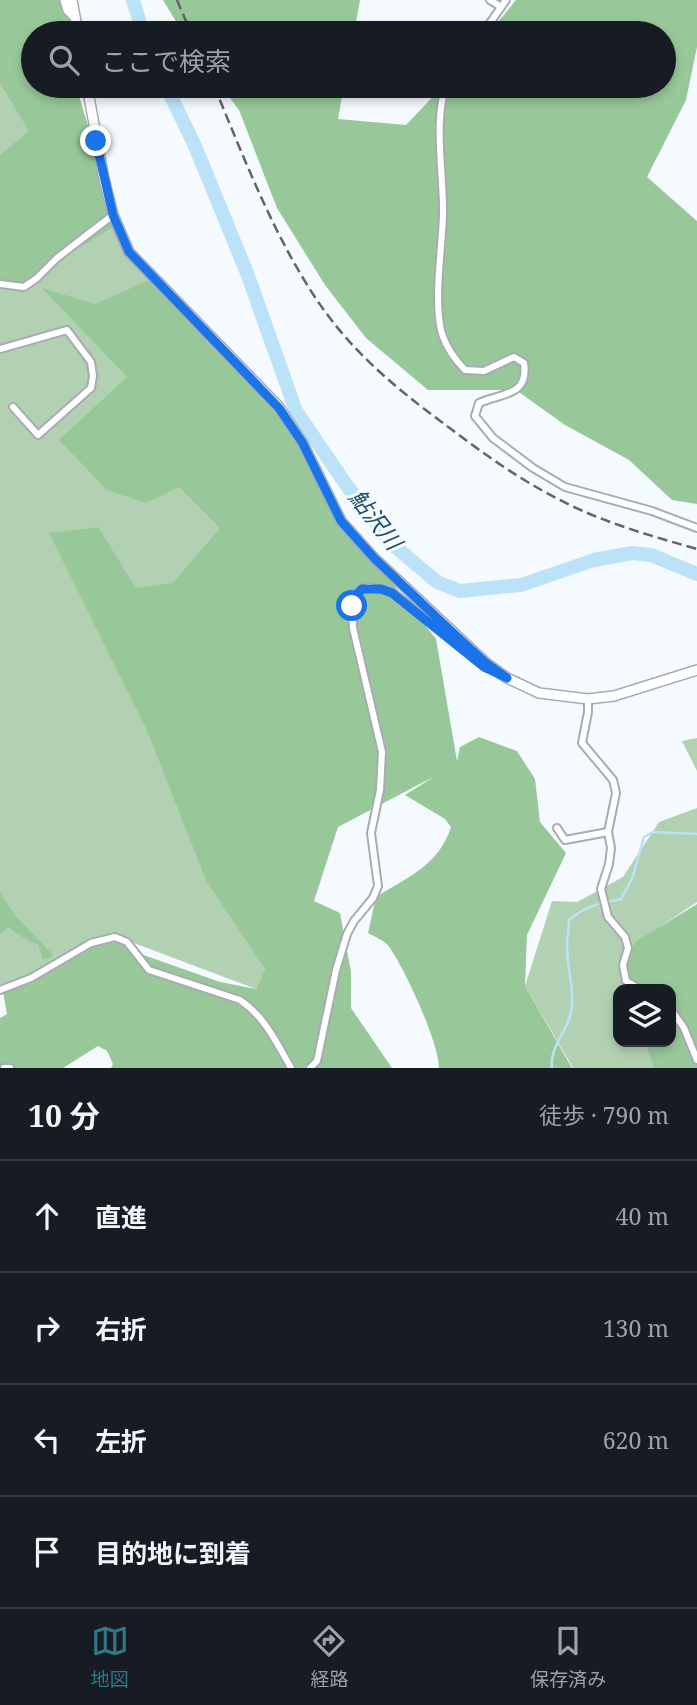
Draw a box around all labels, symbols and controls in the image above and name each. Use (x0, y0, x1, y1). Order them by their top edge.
search box (21, 21, 676, 98)
icon: search (45, 41, 83, 79)
text: ここで検索 (101, 43, 231, 79)
route end (80, 125, 111, 156)
water label: 鮎沢川 (342, 482, 412, 558)
route start (336, 590, 367, 621)
map controls (613, 984, 676, 1047)
button: layers (613, 984, 676, 1047)
text: 10 分 (28, 1095, 100, 1136)
text: 徒歩 · 790 m (539, 1099, 669, 1131)
icon: ahead (28, 1197, 66, 1235)
text: 直進 (95, 1199, 147, 1235)
text: 40 m (616, 1200, 669, 1232)
icon: right (28, 1309, 66, 1347)
text: 右折 (95, 1311, 147, 1347)
text: 130 m (603, 1312, 669, 1344)
icon: left (28, 1421, 66, 1459)
text: 左折 (95, 1423, 147, 1459)
text: 620 m (603, 1424, 669, 1456)
icon: arrive (28, 1533, 66, 1571)
text: 目的地に到着 (95, 1535, 251, 1571)
tab: 地図 (91, 1622, 129, 1692)
tab: 経路 (310, 1622, 348, 1692)
tab: 保存済み (530, 1622, 606, 1692)

